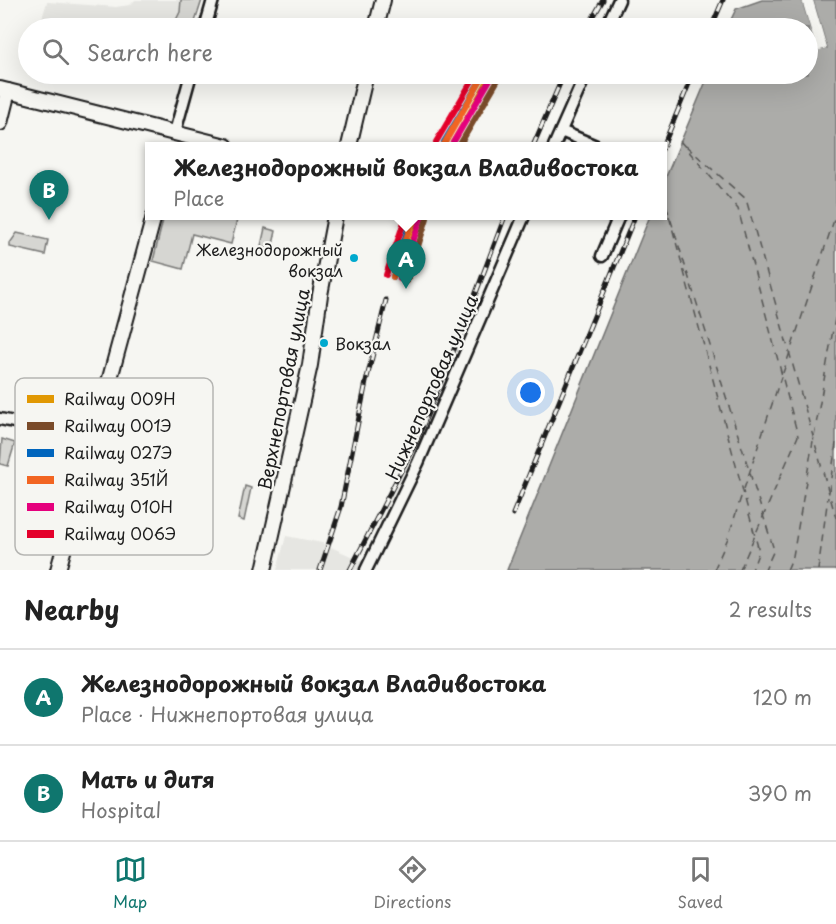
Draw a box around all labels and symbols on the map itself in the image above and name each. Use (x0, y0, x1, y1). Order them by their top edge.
pin: B (29, 170, 68, 220)
place label: Железнодорожный вокзал (196, 237, 343, 282)
pin: A (386, 240, 426, 289)
marker: Железнодорожный вокзал (348, 252, 360, 264)
street label: Верхнепортовая улица (250, 285, 316, 492)
street label: Нижнепортовая улица (378, 289, 484, 484)
place label: Вокзал (335, 331, 391, 355)
marker: Вокзал (318, 337, 330, 349)
legend (15, 378, 213, 555)
your location (516, 378, 545, 407)
text: Railway 009Н (64, 386, 176, 410)
text: Railway 001Э (64, 413, 172, 437)
text: Railway 027Э (64, 440, 172, 464)
text: Railway 351Й (64, 467, 168, 491)
text: Railway 010Н (64, 494, 173, 518)
text: Railway 006Э (64, 521, 176, 545)

